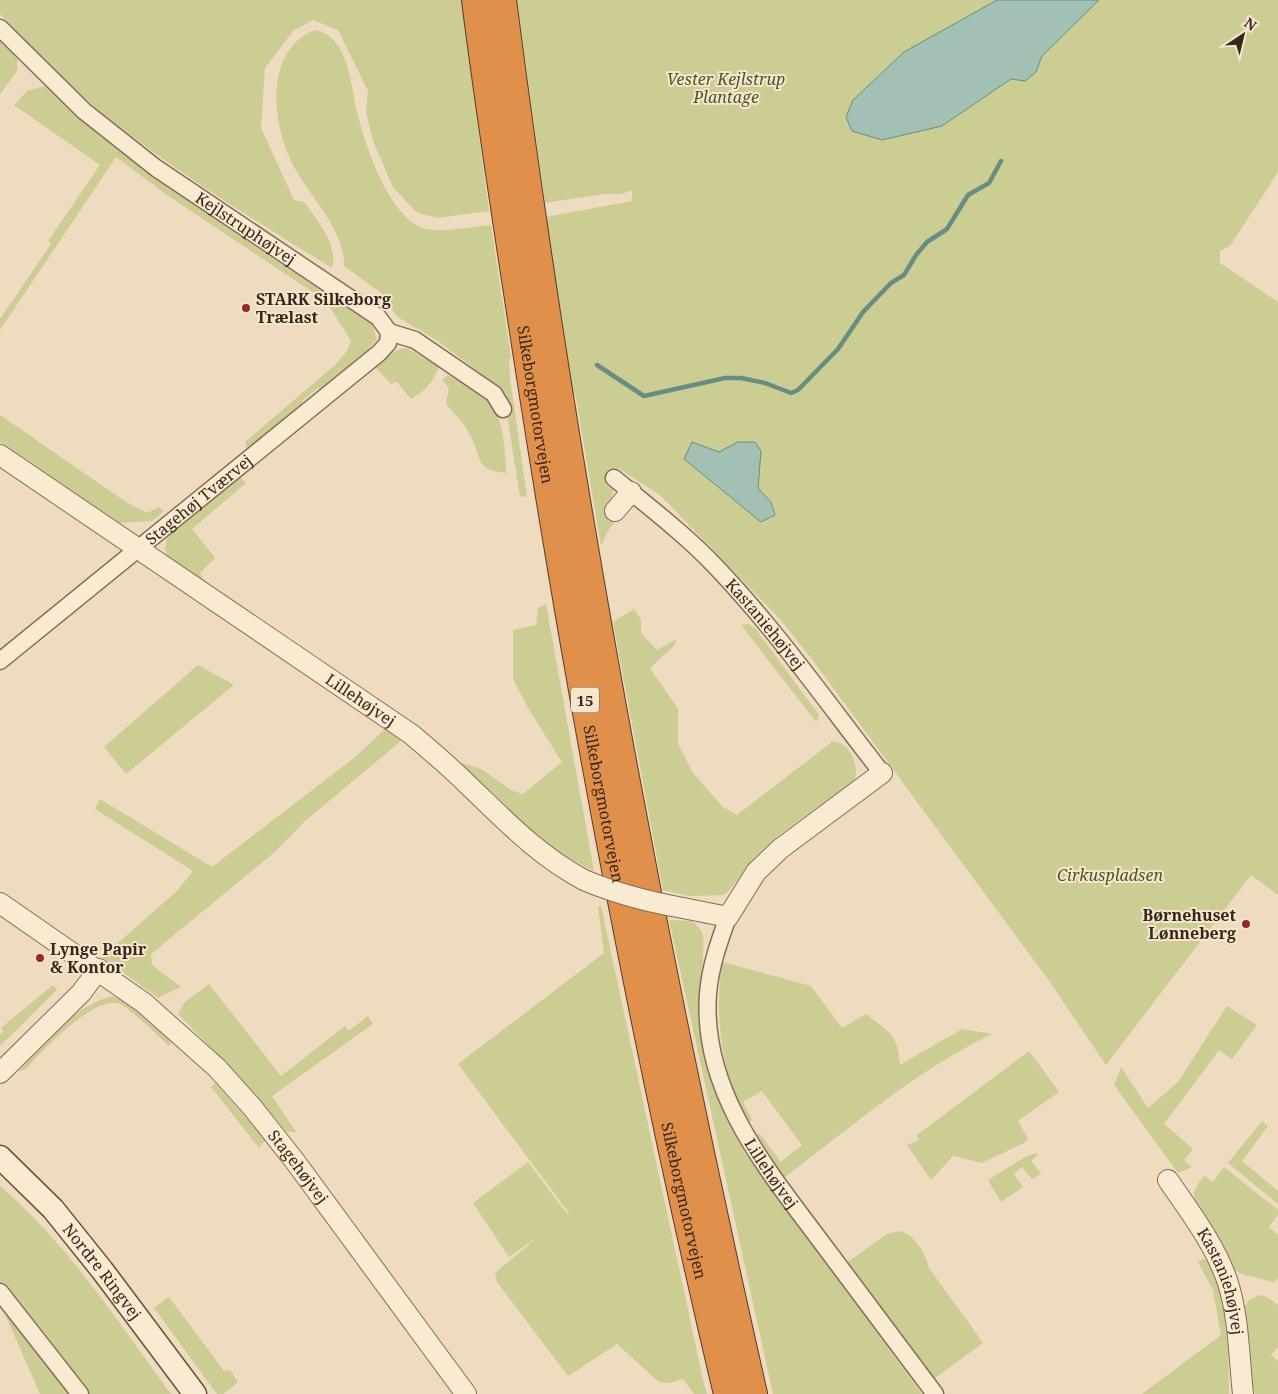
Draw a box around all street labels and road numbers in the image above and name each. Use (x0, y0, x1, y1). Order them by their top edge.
street label: Kejlstruphøjvej (191, 187, 300, 270)
street label: Silkeborgmotorvejen (512, 324, 559, 485)
street label: Stagehøj Tværvej (141, 449, 257, 550)
street label: Kastaniehøjvej (721, 573, 810, 674)
street label: Lillehøjvej (321, 668, 400, 732)
road number: 15 (571, 688, 599, 712)
street label: Silkeborgmotorvejen (578, 723, 629, 885)
street label: Silkeborgmotorvejen (656, 1120, 712, 1281)
street label: Stagehøjvej (263, 1125, 333, 1208)
street label: Lillehøjvej (739, 1134, 803, 1213)
street label: Nordre Ringvej (58, 1219, 147, 1324)
street label: Kastaniehøjvej (1192, 1223, 1249, 1336)

